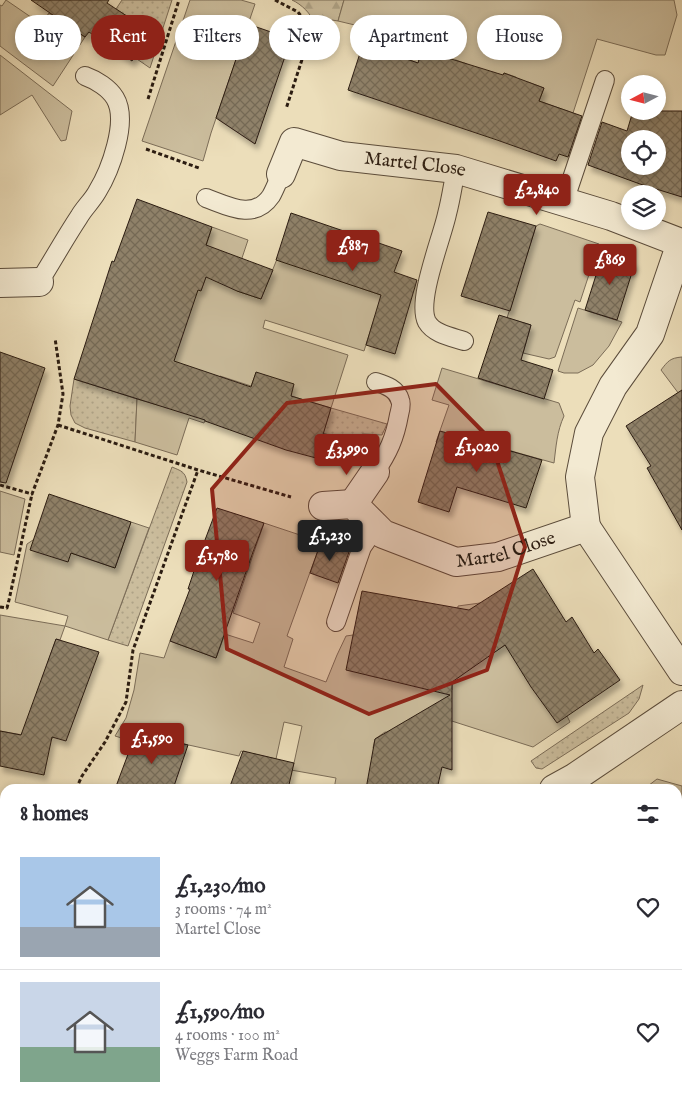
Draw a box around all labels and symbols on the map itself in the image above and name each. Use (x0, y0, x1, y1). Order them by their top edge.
north arrow (621, 75, 666, 120)
street label: Martel Close (363, 147, 469, 183)
pin: £2,840 (496, 174, 578, 216)
pin: £887 (323, 230, 383, 272)
pin: £869 (580, 244, 640, 286)
pin: £1,020 (436, 430, 518, 473)
pin: £3,990 (306, 434, 388, 476)
pin: £1,230 (289, 520, 371, 562)
street label: Martel Close (455, 526, 559, 574)
pin: £1,780 (176, 540, 258, 582)
pin: £1,590 (111, 722, 193, 765)

